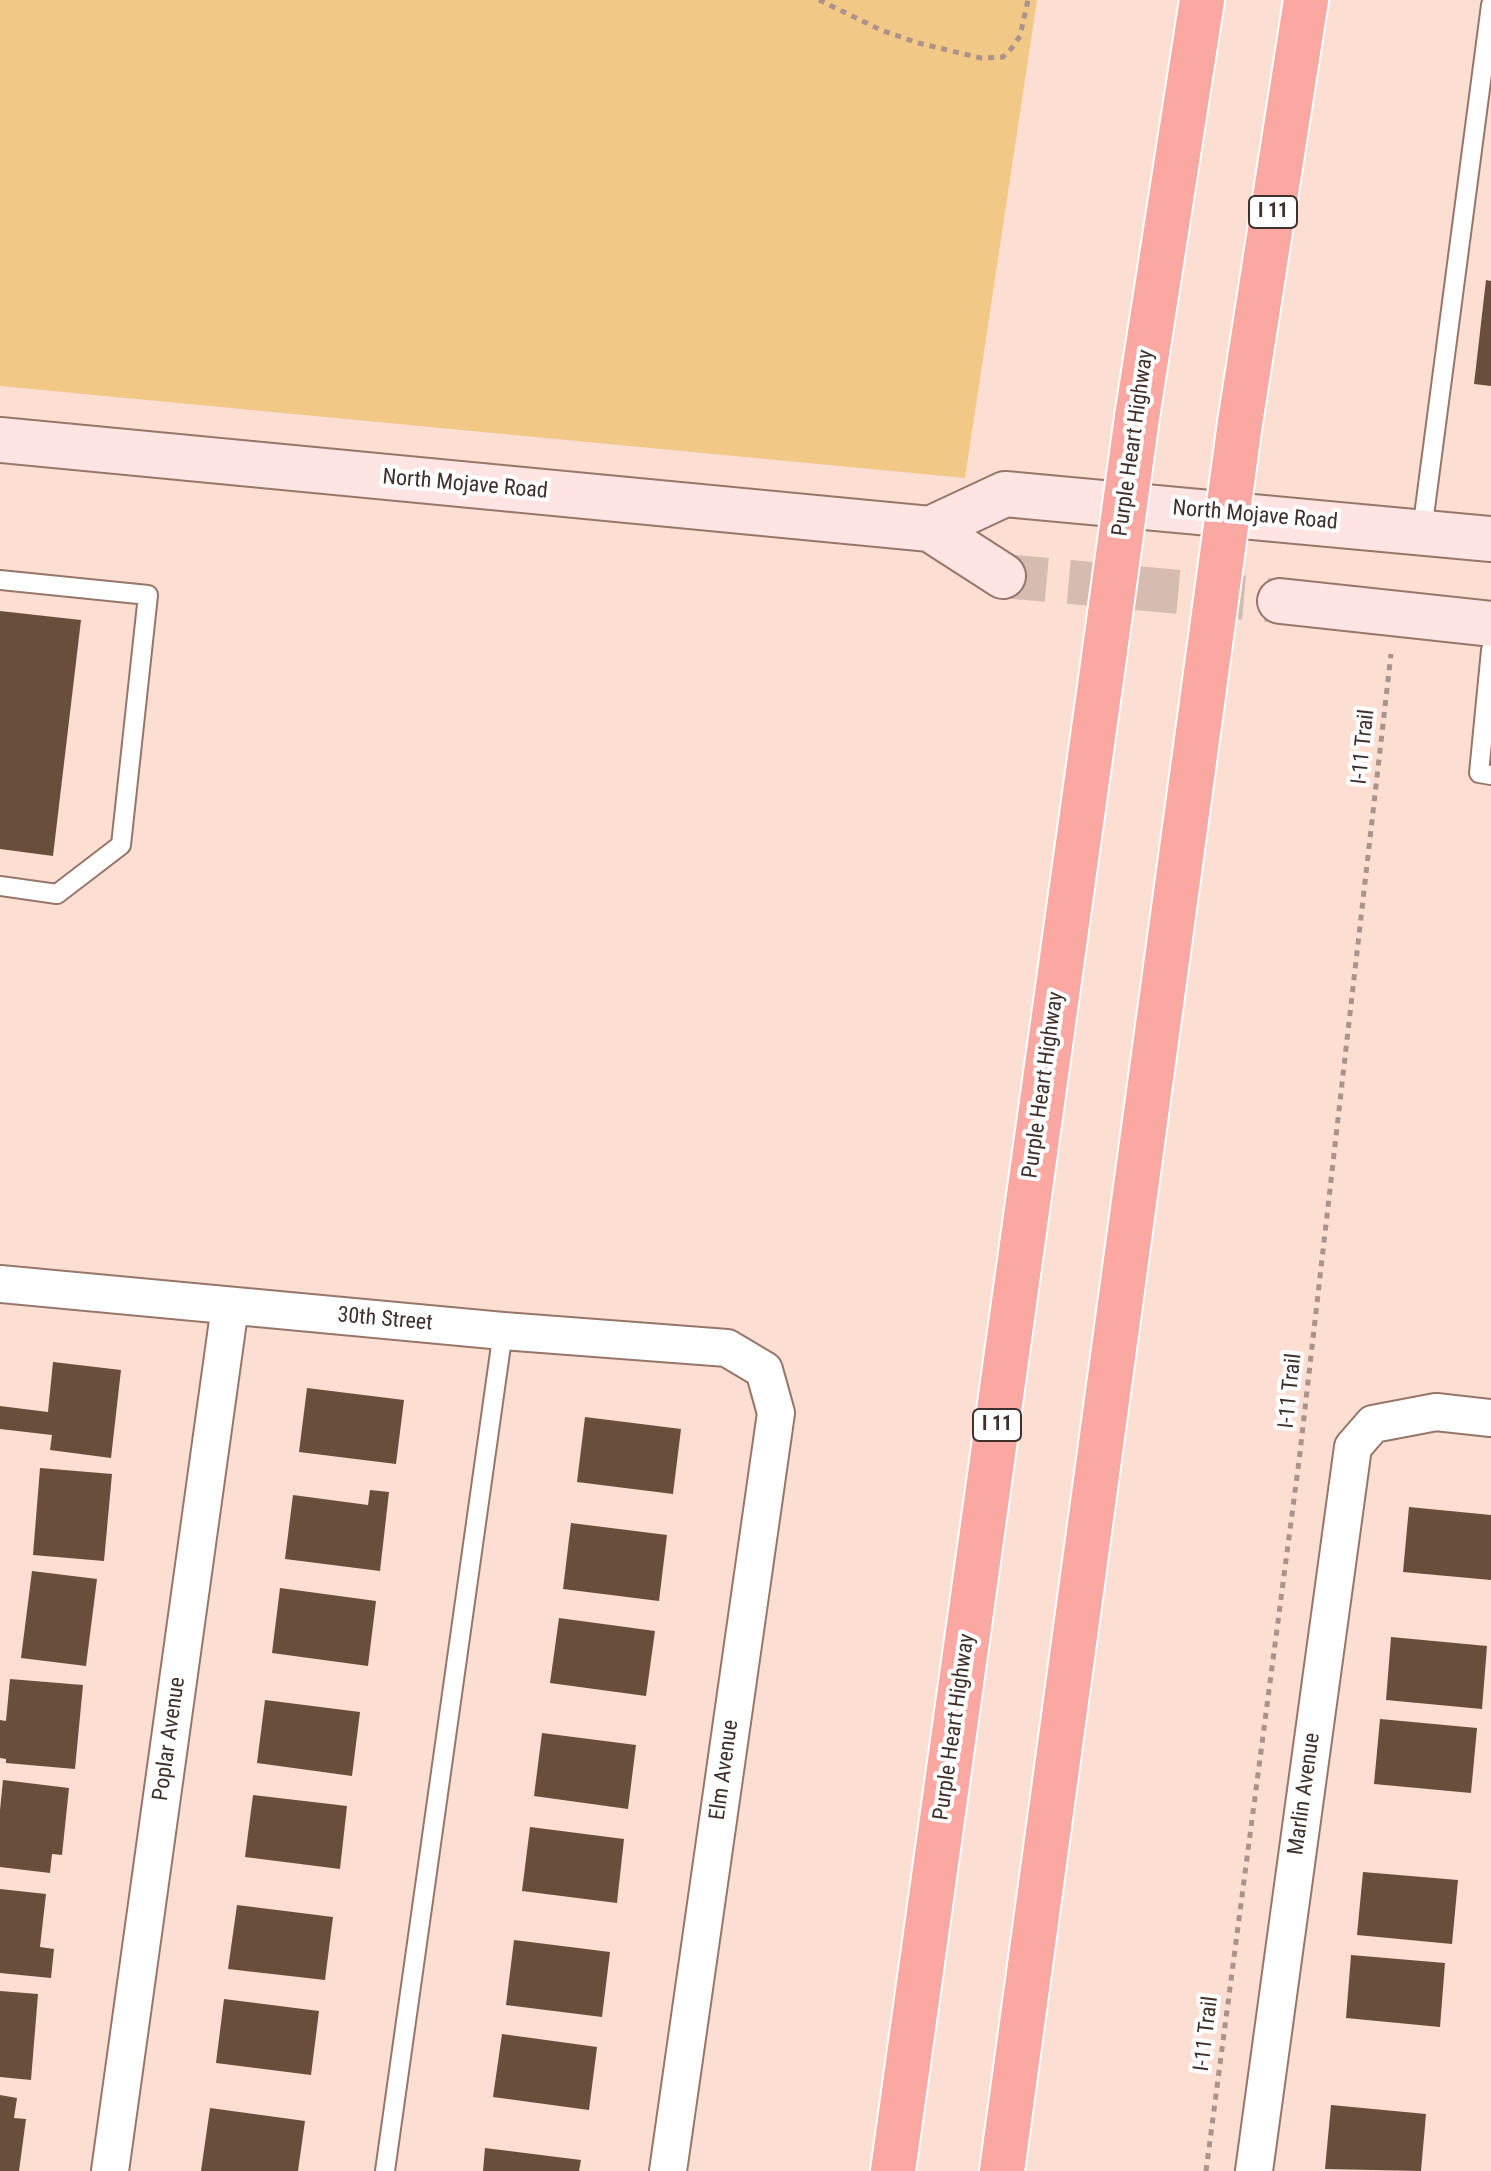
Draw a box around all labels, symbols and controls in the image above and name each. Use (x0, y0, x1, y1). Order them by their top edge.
road number: I 11 (1249, 196, 1297, 228)
street label: Purple Heart Highway (1108, 348, 1160, 538)
street label: North Mojave Road (381, 465, 549, 505)
street label: North Mojave Road (1171, 496, 1339, 536)
street label: I-11 Trail (1347, 708, 1381, 786)
street label: Purple Heart Highway (1018, 990, 1070, 1180)
street label: 30th Street (336, 1303, 434, 1337)
street label: I-11 Trail (1274, 1352, 1308, 1430)
road number: I 11 (973, 1409, 1021, 1441)
street label: Purple Heart Highway (929, 1632, 981, 1822)
street label: Poplar Avenue (148, 1675, 192, 1803)
street label: Elm Avenue (705, 1718, 745, 1822)
street label: Marlin Avenue (1283, 1731, 1327, 1857)
street label: I-11 Trail (1189, 1995, 1225, 2073)

